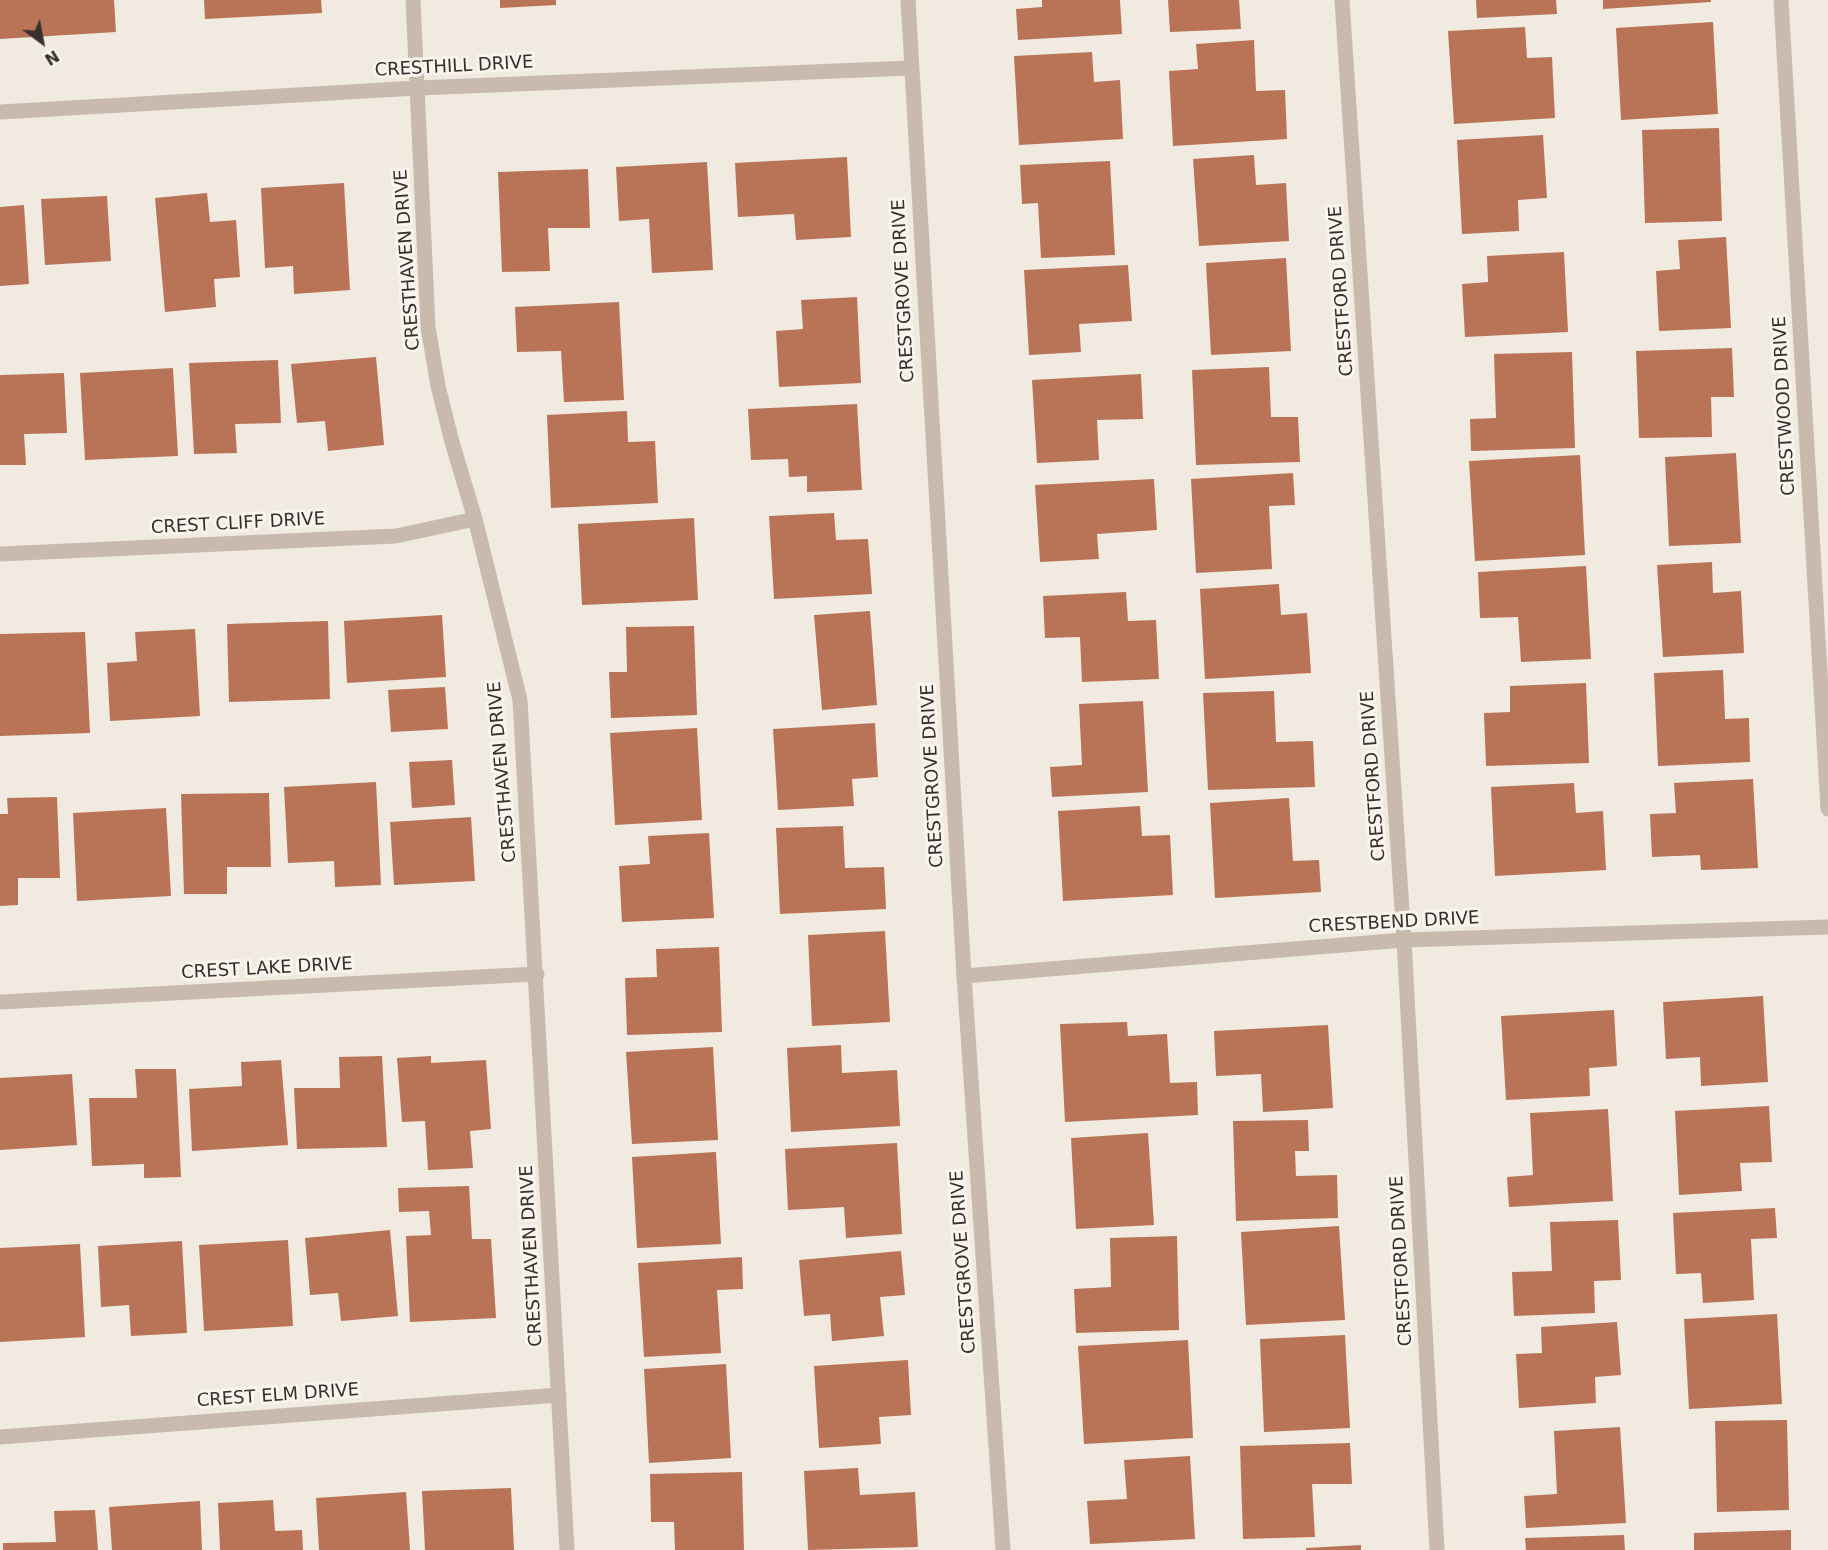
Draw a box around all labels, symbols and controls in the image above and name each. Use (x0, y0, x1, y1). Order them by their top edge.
north arrow (12, 12, 72, 72)
text: N (41, 46, 63, 69)
street label: CRESTHILL DRIVE (374, 52, 534, 82)
street label: CRESTHAVEN DRIVE (391, 169, 425, 351)
street label: CRESTGROVE DRIVE (888, 199, 920, 383)
street label: CRESTFORD DRIVE (1325, 205, 1359, 377)
street label: CRESTWOOD DRIVE (1770, 316, 1800, 496)
street label: CREST CLIFF DRIVE (150, 509, 326, 539)
street label: CRESTHAVEN DRIVE (484, 681, 522, 863)
street label: CRESTGROVE DRIVE (917, 684, 949, 868)
street label: CRESTFORD DRIVE (1357, 690, 1391, 862)
street label: CRESTBEND DRIVE (1308, 908, 1480, 938)
street label: CREST LAKE DRIVE (181, 954, 353, 984)
street label: CRESTHAVEN DRIVE (516, 1165, 548, 1347)
street label: CRESTGROVE DRIVE (947, 1169, 981, 1355)
street label: CRESTFORD DRIVE (1387, 1175, 1417, 1347)
street label: CREST ELM DRIVE (196, 1380, 360, 1412)

